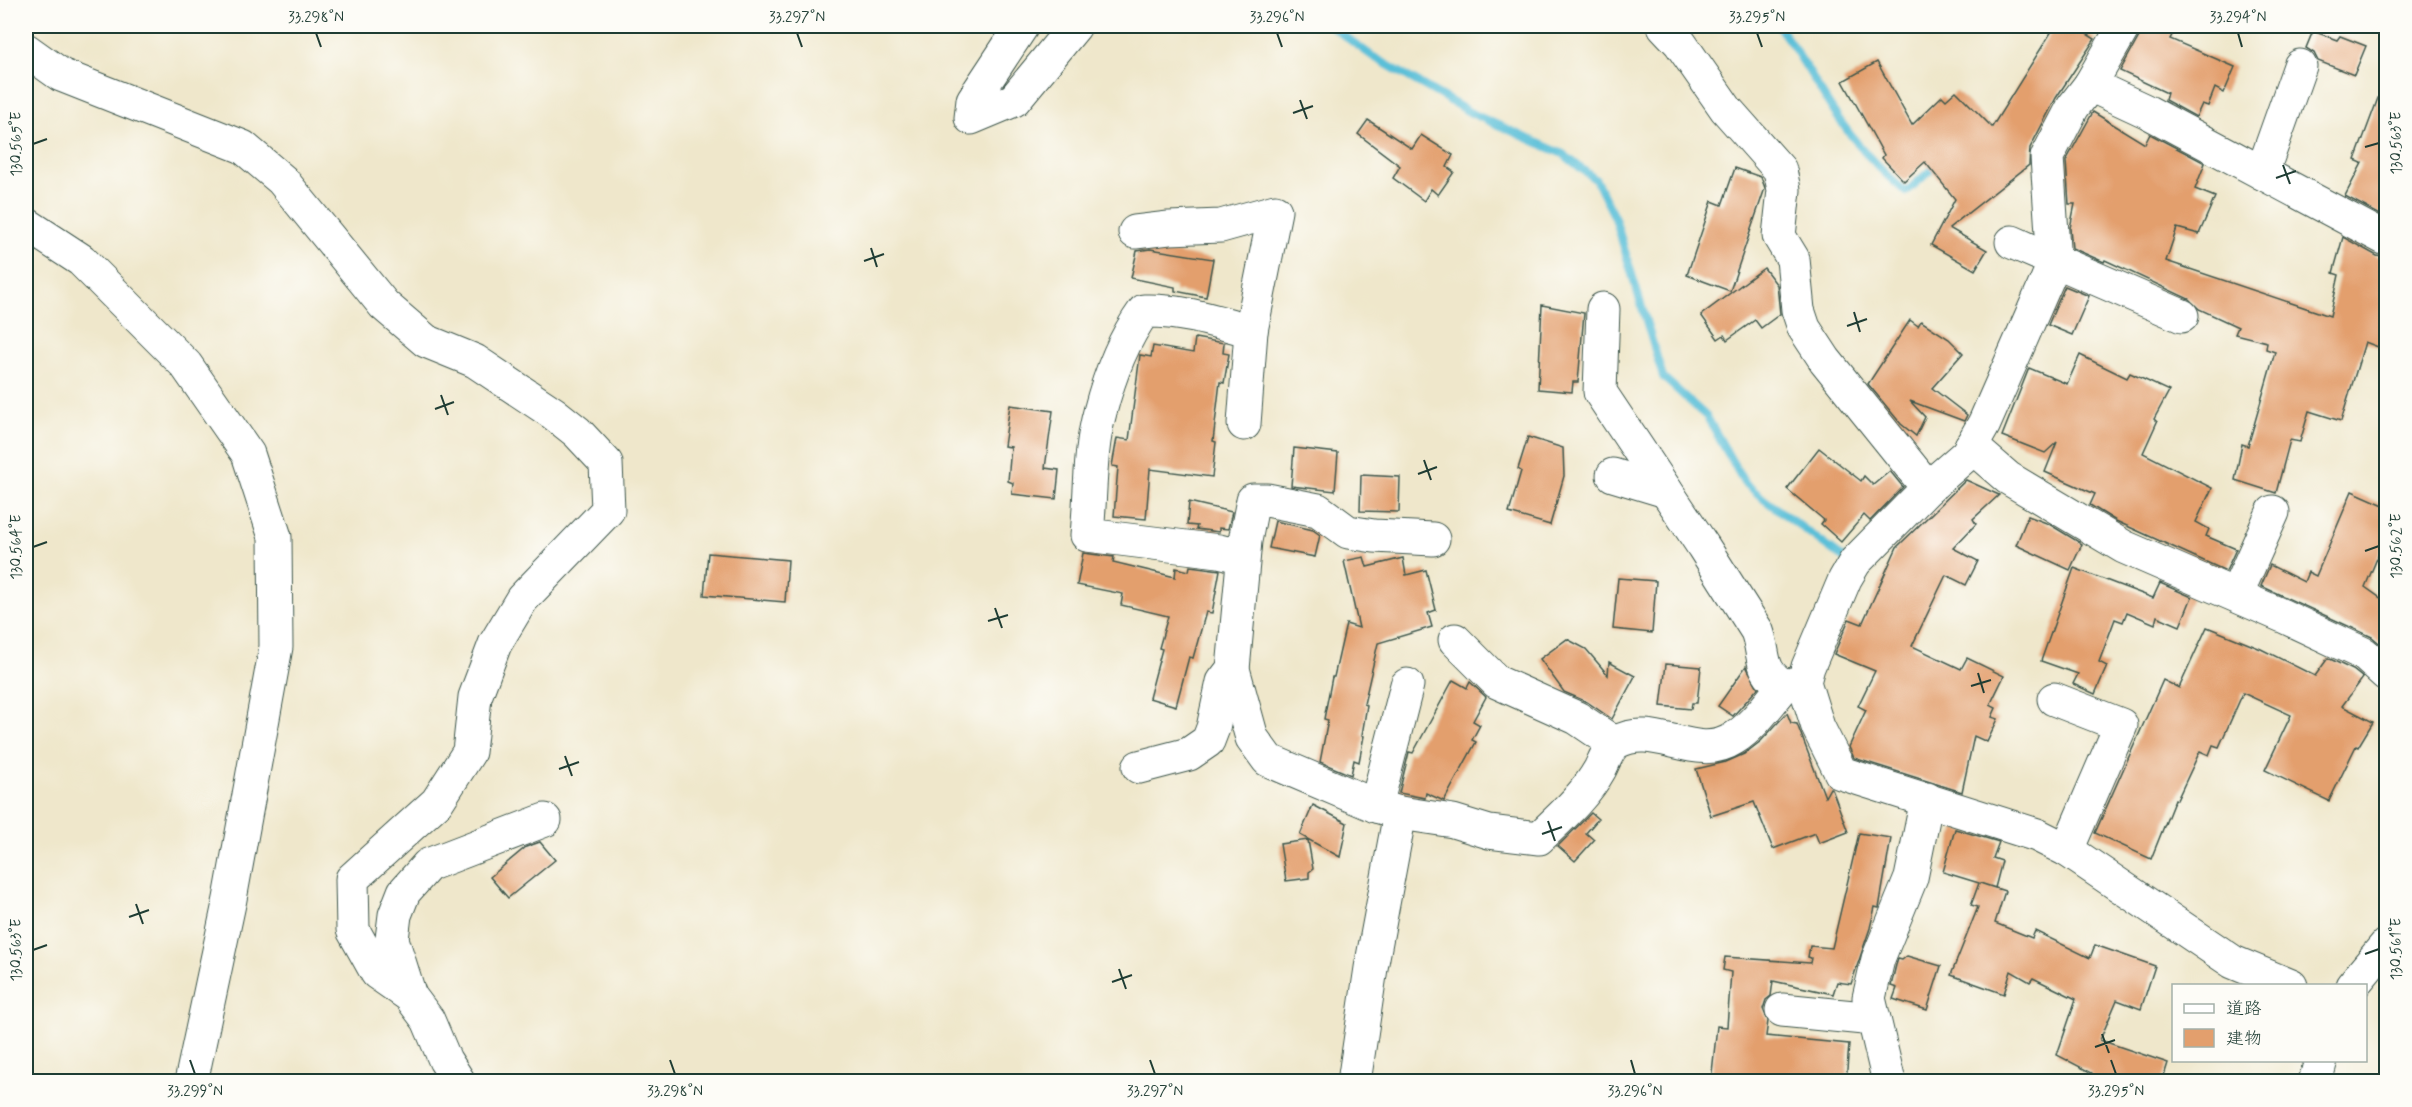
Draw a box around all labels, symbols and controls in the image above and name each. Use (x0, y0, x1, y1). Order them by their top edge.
text: 33.298°N (288, 8, 344, 28)
text: 33.297°N (769, 8, 825, 28)
text: 33.296°N (1249, 8, 1305, 28)
text: 33.295°N (1729, 8, 1785, 28)
text: 33.294°N (2210, 8, 2266, 28)
text: 130.565°E (7, 111, 27, 177)
text: 130.563°E (2387, 111, 2407, 174)
text: 130.562°E (2387, 513, 2407, 579)
text: 130.564°E (7, 514, 27, 580)
text: 130.561°E (2387, 917, 2407, 980)
text: 130.563°E (7, 918, 27, 981)
legend (2172, 984, 2367, 1062)
text: 道路 (2226, 997, 2262, 1021)
text: 建物 (2226, 1027, 2262, 1051)
text: 33.299°N (167, 1082, 223, 1102)
text: 33.298°N (647, 1082, 703, 1102)
text: 33.297°N (1127, 1082, 1183, 1102)
text: 33.296°N (1607, 1082, 1663, 1102)
text: 33.295°N (2088, 1082, 2144, 1102)

